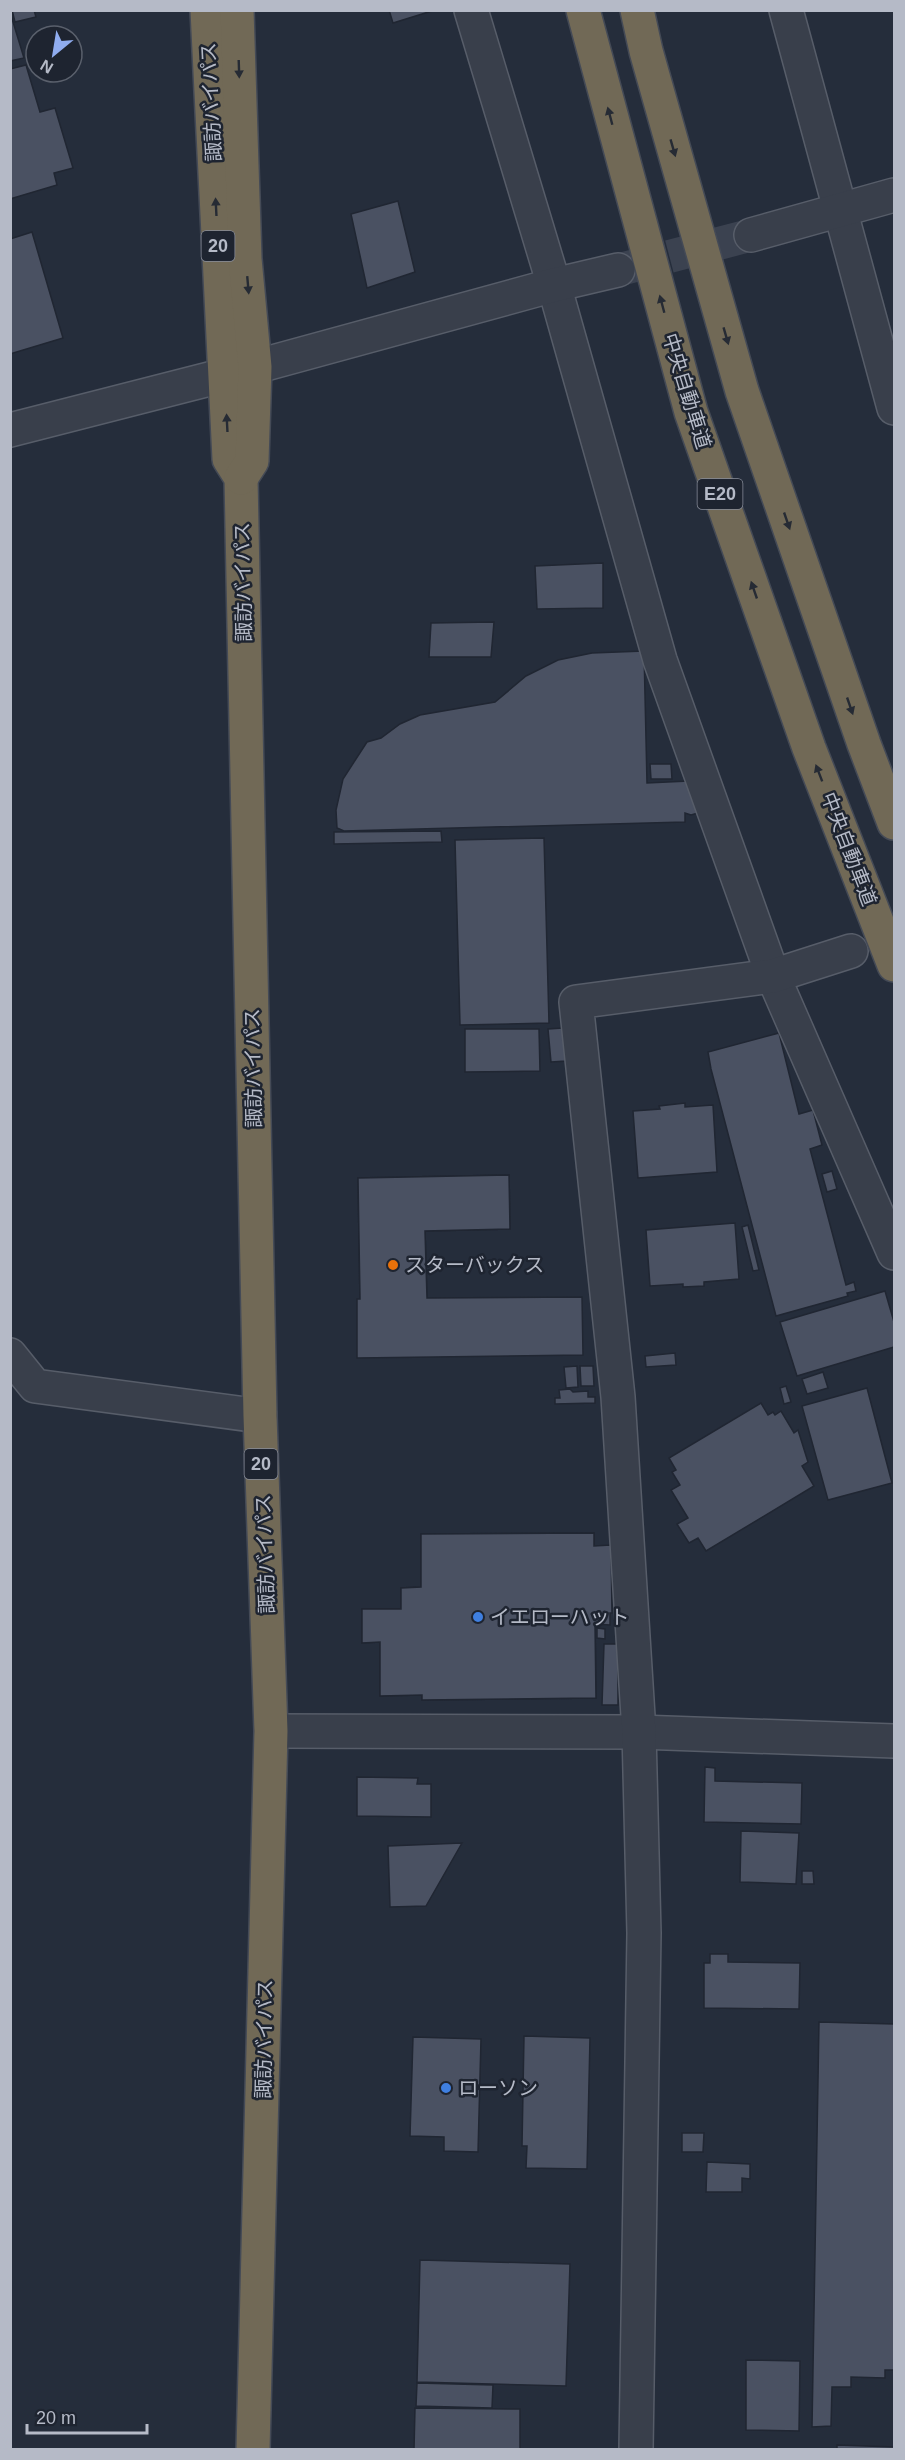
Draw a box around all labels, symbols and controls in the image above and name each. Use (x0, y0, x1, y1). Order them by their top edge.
north arrow (24, 24, 84, 84)
street label: 諏訪バイパス (197, 42, 225, 162)
text: N (37, 56, 56, 77)
one-way arrow (235, 59, 244, 78)
one-way arrow (605, 107, 614, 125)
one-way arrow (669, 139, 678, 157)
one-way arrow (212, 197, 221, 216)
road number: 20 (202, 231, 234, 261)
one-way arrow (243, 275, 252, 294)
one-way arrow (656, 295, 666, 313)
one-way arrow (722, 327, 731, 345)
street label: 中央自動車道 (659, 330, 715, 452)
one-way arrow (223, 413, 232, 432)
road number: E20 (698, 479, 742, 509)
one-way arrow (782, 512, 792, 530)
street label: 諏訪バイパス (231, 522, 255, 642)
one-way arrow (748, 581, 758, 599)
one-way arrow (846, 697, 856, 715)
one-way arrow (814, 764, 824, 782)
street label: 中央自動車道 (817, 789, 881, 909)
street label: 諏訪バイパス (241, 1008, 265, 1128)
place label: スターバックス (405, 1254, 544, 1276)
marker: スターバックス (386, 1258, 400, 1272)
road number: 20 (244, 1449, 278, 1479)
street label: 諏訪バイパス (252, 1494, 278, 1614)
place label: イエローハット (490, 1606, 629, 1628)
marker: イエローハット (471, 1610, 485, 1624)
street label: 諏訪バイパス (252, 1979, 276, 2099)
place label: ローソン (458, 2077, 538, 2099)
marker: ローソン (439, 2081, 453, 2095)
scale bar (27, 2397, 147, 2435)
text: 20 m (36, 2408, 76, 2428)

